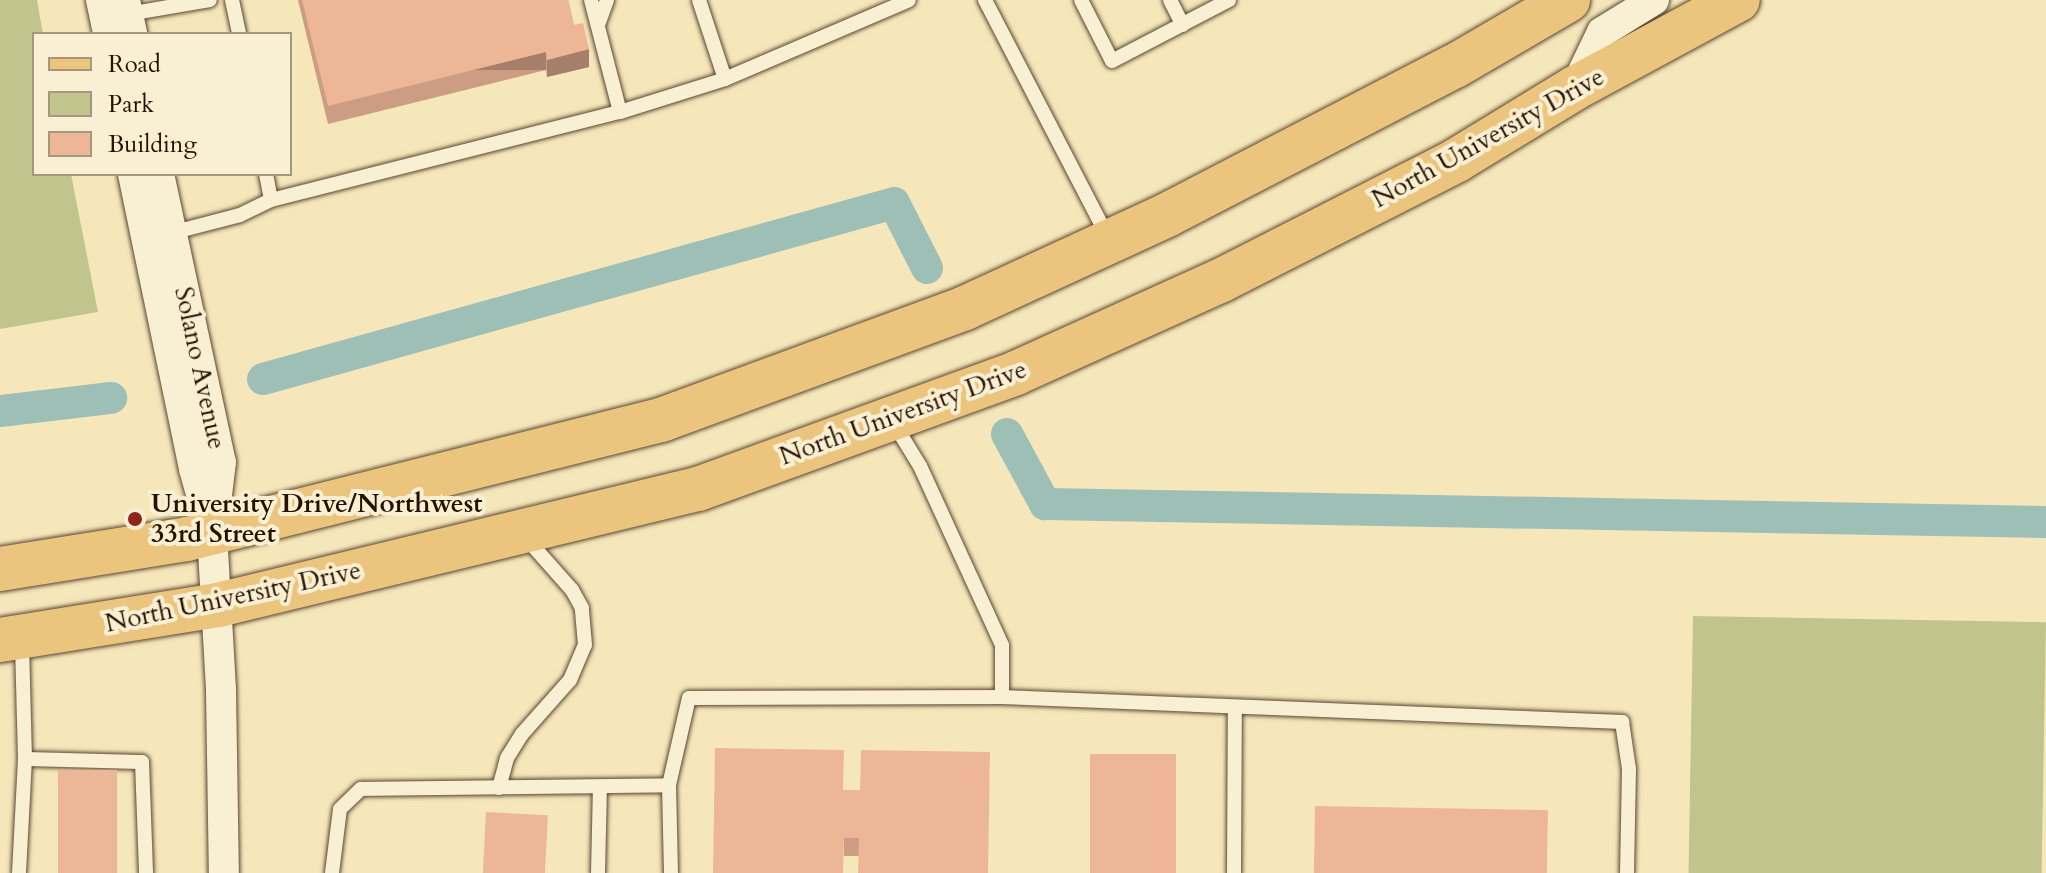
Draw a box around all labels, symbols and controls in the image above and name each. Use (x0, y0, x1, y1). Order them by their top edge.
legend (32, 32, 292, 176)
text: Road (108, 48, 161, 81)
street label: North University Drive (1366, 61, 1610, 215)
text: Park (108, 88, 154, 121)
text: Building (108, 128, 197, 161)
street label: Solano Avenue (168, 284, 232, 452)
street label: North University Drive (775, 354, 1031, 472)
place label: University Drive/Northwest 33rd Street (151, 488, 482, 550)
marker: University Drive/Northwest 33rd Street (126, 510, 144, 528)
street label: North University Drive (102, 555, 364, 639)

